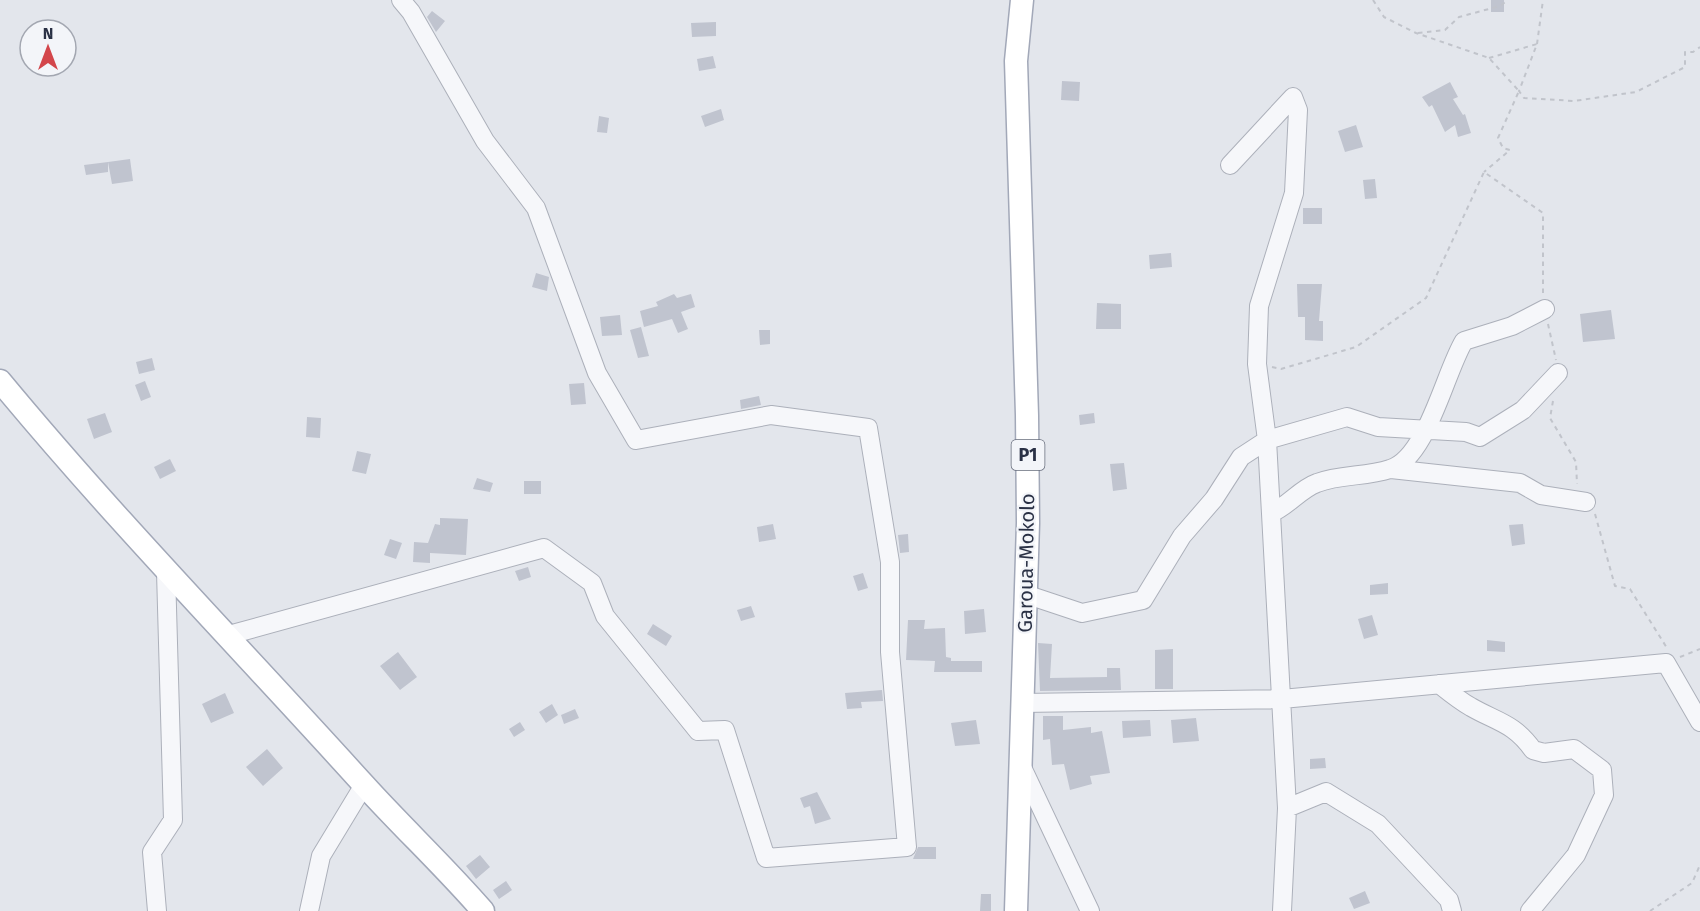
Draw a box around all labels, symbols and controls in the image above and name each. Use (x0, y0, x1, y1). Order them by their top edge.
north arrow (18, 18, 78, 78)
text: N (43, 24, 53, 43)
road number: P1 (1012, 440, 1044, 470)
street label: Garoua-Mokolo (1013, 493, 1039, 633)

